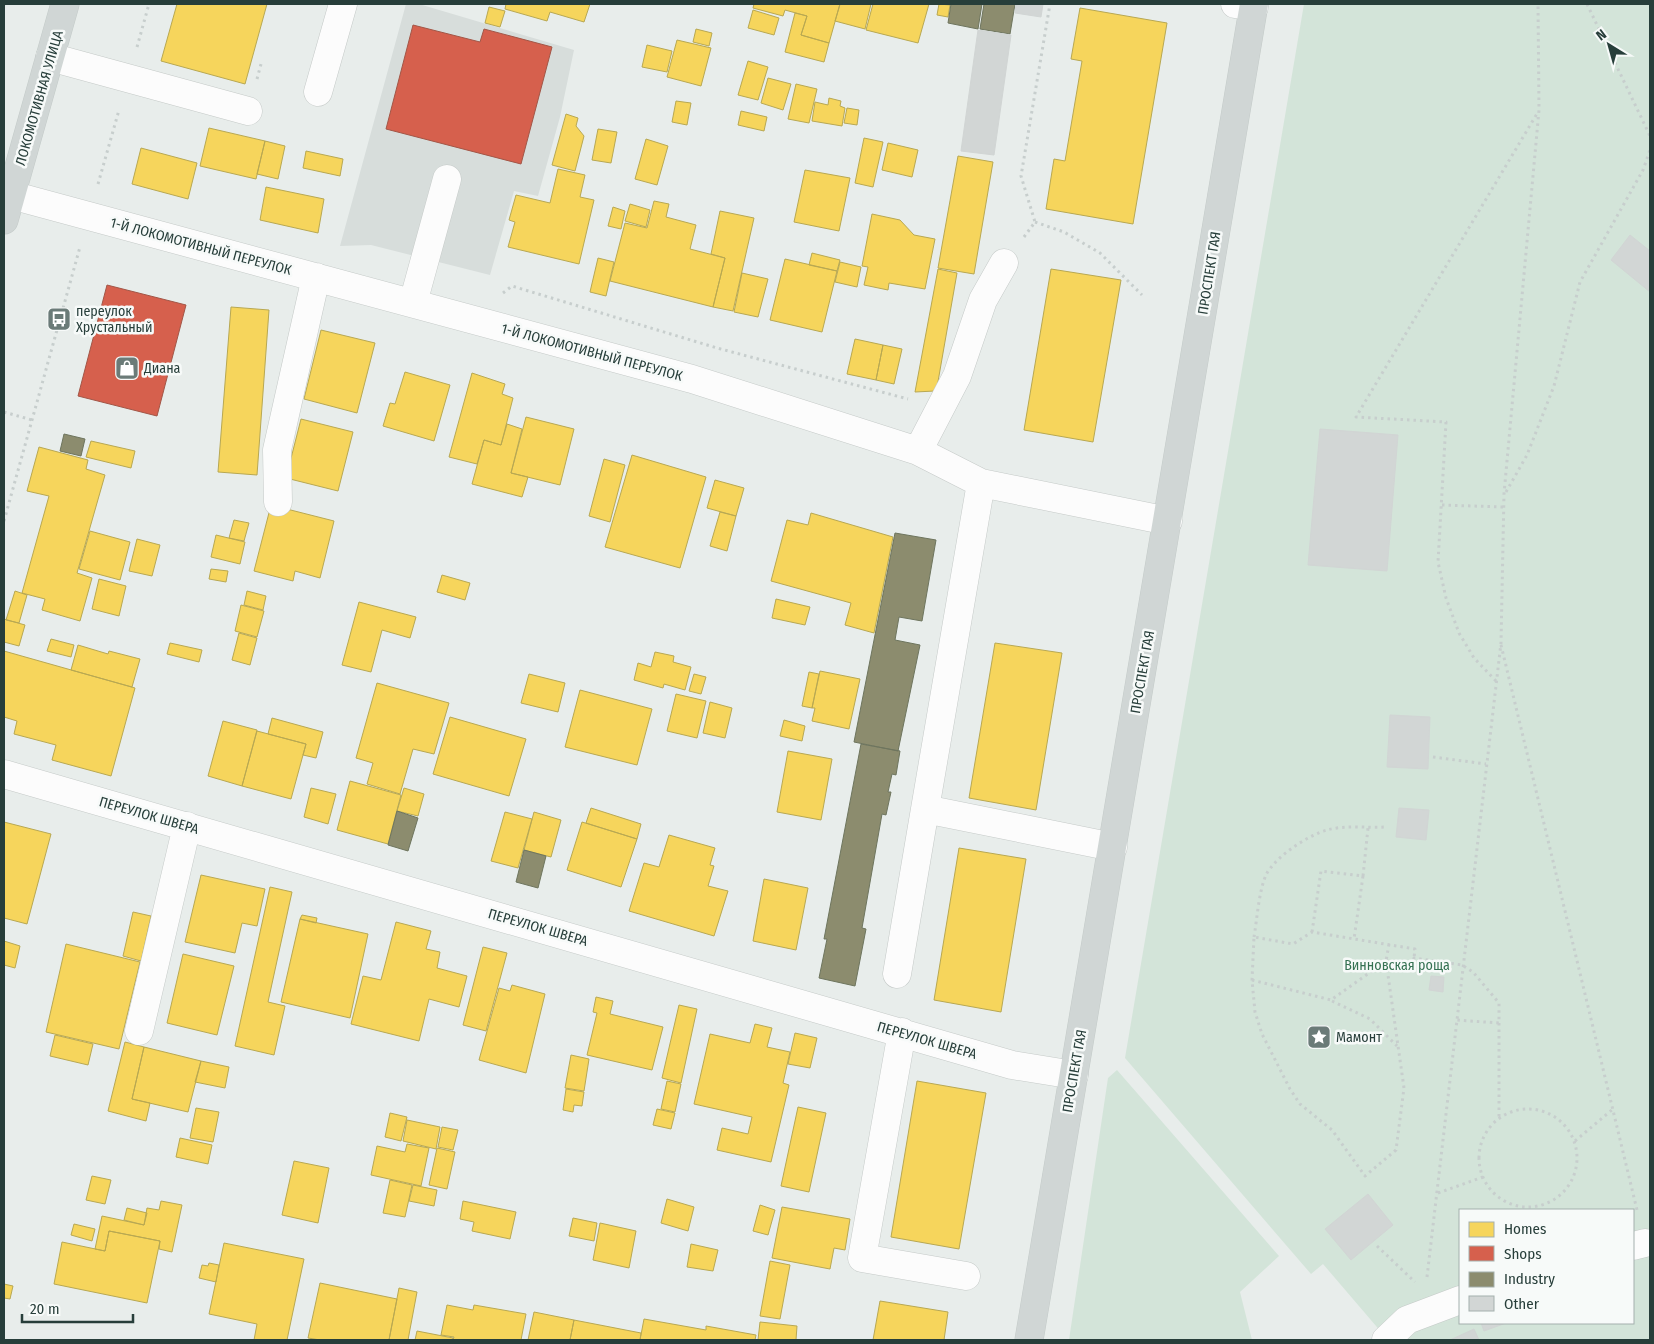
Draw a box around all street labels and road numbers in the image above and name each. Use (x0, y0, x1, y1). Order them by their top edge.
street label: ЛОКОМОТИВНАЯ УЛИЦА (12, 28, 67, 168)
street label: 1-Й ЛОКОМОТИВНЫЙ ПЕРЕУЛОК (108, 214, 294, 279)
street label: ПРОСПЕКТ ГАЯ (1195, 230, 1224, 316)
street label: 1-Й ЛОКОМОТИВНЫЙ ПЕРЕУЛОК (499, 320, 685, 385)
street label: ПРОСПЕКТ ГАЯ (1127, 629, 1158, 715)
street label: ПЕРЕУЛОК ШВЕРА (97, 793, 201, 838)
street label: ПЕРЕУЛОК ШВЕРА (486, 905, 590, 950)
street label: ПЕРЕУЛОК ШВЕРА (875, 1018, 979, 1063)
street label: ПРОСПЕКТ ГАЯ (1059, 1028, 1090, 1114)

